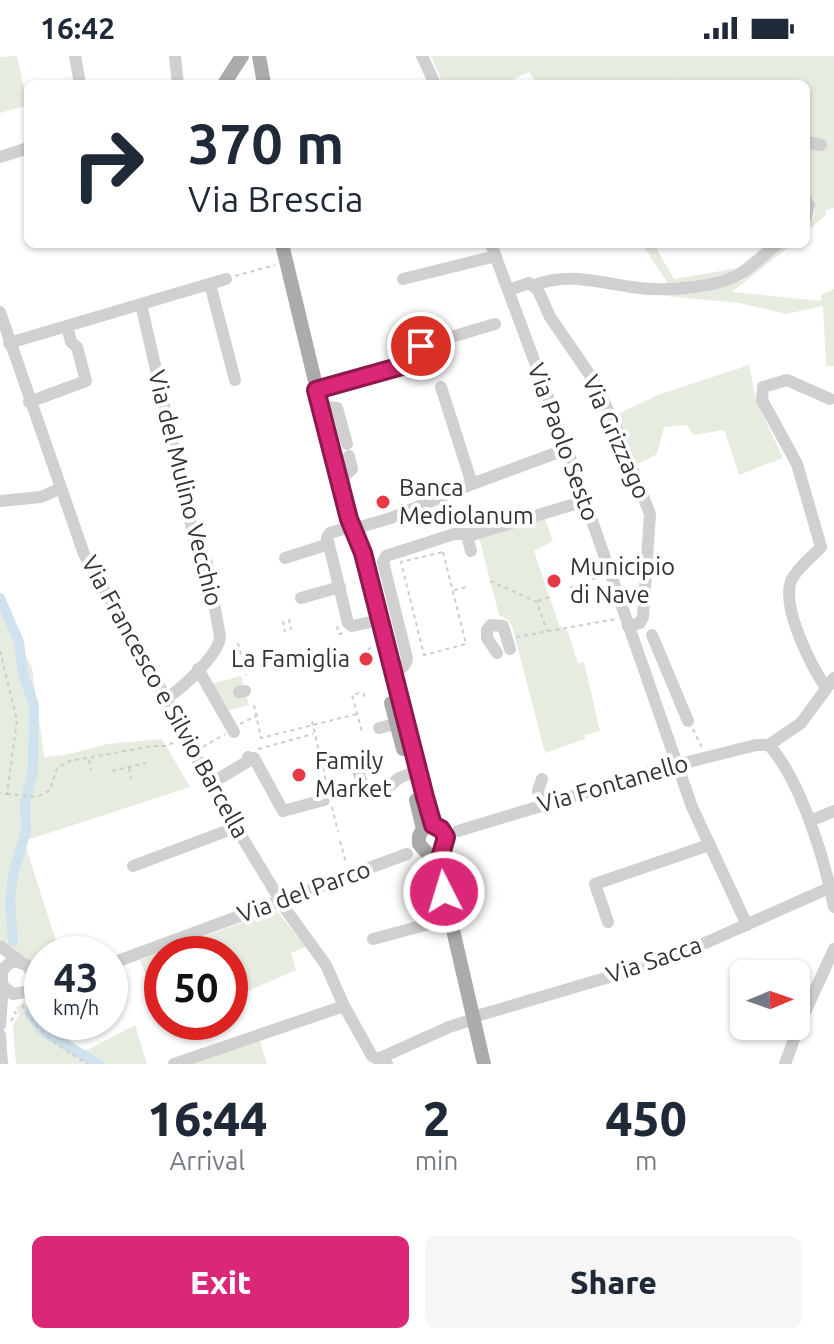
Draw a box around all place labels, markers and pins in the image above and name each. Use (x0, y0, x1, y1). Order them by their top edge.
pin (387, 312, 455, 380)
place label: Banca Mediolanum (399, 474, 534, 529)
marker: Banca Mediolanum (374, 493, 392, 511)
place label: Municipio di Nave (570, 553, 675, 608)
marker: Municipio di Nave (545, 572, 563, 590)
place label: La Famiglia (231, 645, 350, 672)
marker: La Famiglia (357, 650, 375, 668)
place label: Family Market (315, 747, 392, 802)
marker: Family Market (290, 766, 308, 784)

